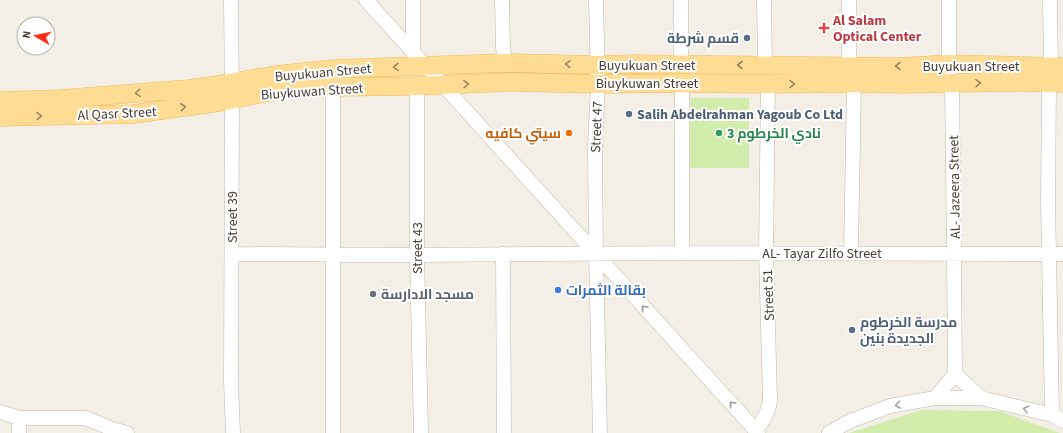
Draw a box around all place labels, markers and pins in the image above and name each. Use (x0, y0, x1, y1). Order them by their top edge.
place label: Al Salam Optical Center (832, 11, 922, 47)
marker: Al Salam Optical Center (818, 22, 830, 34)
place label: قسم شرطة (667, 29, 739, 49)
marker: قسم شرطة (742, 33, 752, 43)
place label: Salih Abdelrahman Yagoub Co Ltd (637, 105, 843, 125)
marker: Salih Abdelrahman Yagoub Co Ltd (624, 109, 634, 119)
place label: سيتي كافيه (485, 124, 561, 145)
place label: نادي الخرطوم 3 (727, 124, 821, 144)
marker: سيتي كافيه (564, 128, 574, 138)
marker: نادي الخرطوم 3 (714, 128, 724, 138)
place label: بقالة الثمرات (566, 281, 646, 301)
place label: مسجد الادارسة (381, 285, 474, 305)
marker: بقالة الثمرات (553, 285, 563, 295)
marker: مسجد الادارسة (368, 289, 378, 299)
place label: مدرسة الخرطوم الجديدة بنين (860, 313, 957, 349)
marker: مدرسة الخرطوم الجديدة بنين (847, 325, 857, 335)

